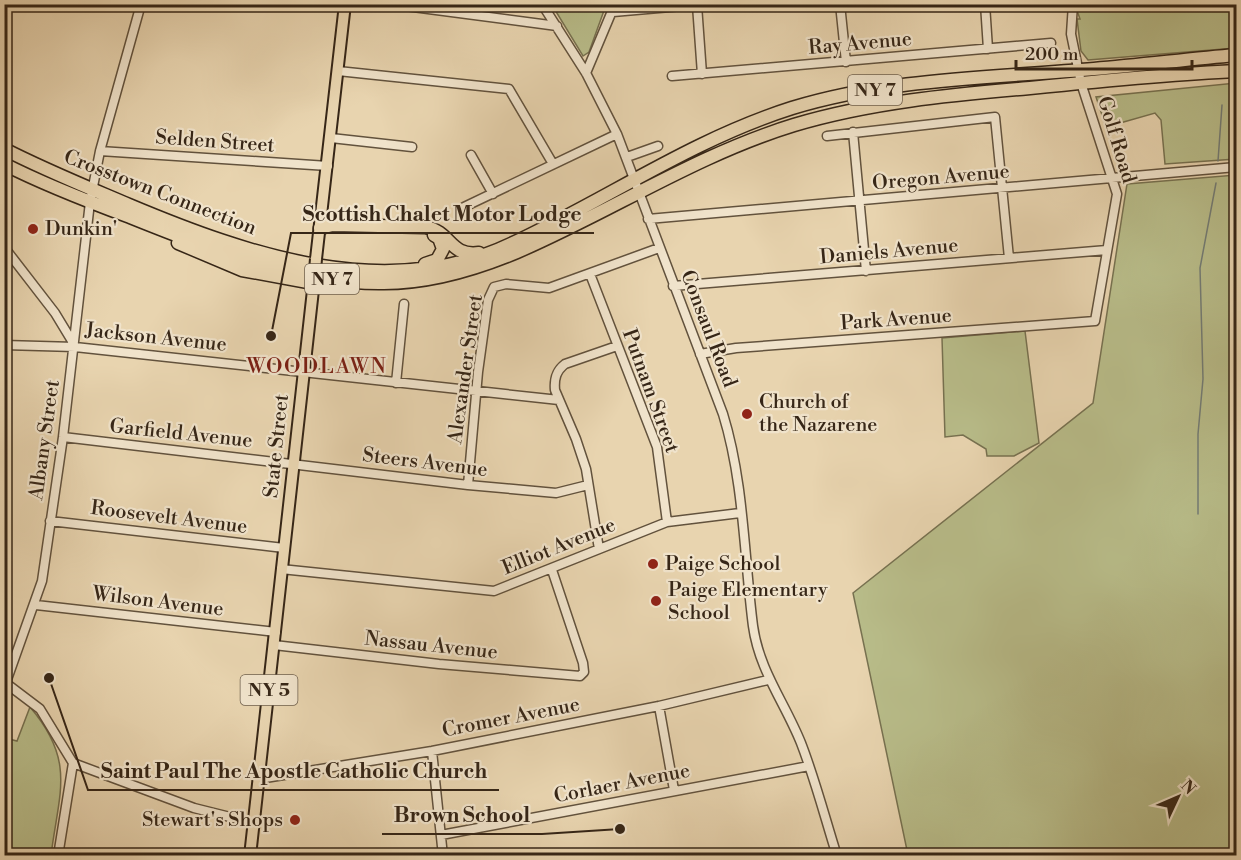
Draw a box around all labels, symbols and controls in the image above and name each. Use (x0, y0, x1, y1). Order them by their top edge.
street label: Ray Avenue (807, 27, 913, 61)
scale bar (1016, 33, 1192, 71)
text: 200 m (1025, 43, 1079, 66)
road number: NY 7 (848, 75, 902, 105)
street label: Golf Road (1091, 93, 1141, 187)
street label: Selden Street (155, 125, 275, 159)
street label: Crosstown Connection (60, 145, 260, 241)
street label: Oregon Avenue (871, 160, 1011, 196)
callout: Scottish Chalet Motor Lodge (291, 194, 594, 233)
text: Scottish Chalet Motor Lodge (303, 202, 581, 228)
place label: Dunkin' (45, 217, 117, 242)
marker: Dunkin' (26, 222, 40, 236)
street label: Daniels Avenue (819, 233, 959, 271)
road number: NY 7 (305, 264, 359, 294)
street label: Consaul Road (674, 267, 742, 392)
street label: Alexander Street (443, 293, 489, 446)
street label: Park Avenue (839, 304, 953, 336)
street label: Jackson Avenue (83, 318, 228, 358)
street label: Putnam Street (616, 325, 684, 457)
district label: WOODLAWN (245, 354, 388, 380)
street label: Albany Street (24, 378, 66, 503)
place label: Church of the Nazarene (759, 390, 877, 438)
street label: State Street (259, 393, 295, 499)
marker: Church of the Nazarene (740, 407, 754, 421)
street label: Garfield Avenue (108, 414, 254, 454)
street label: Steers Avenue (361, 443, 489, 483)
street label: Roosevelt Avenue (89, 496, 249, 540)
street label: Elliot Avenue (498, 513, 620, 581)
place label: Paige School (665, 552, 781, 577)
marker: Paige School (646, 557, 660, 571)
place label: Paige Elementary School (668, 578, 828, 626)
street label: Wilson Avenue (90, 581, 225, 622)
marker: Paige Elementary School (649, 594, 663, 608)
street label: Nassau Avenue (363, 627, 499, 665)
road number: NY 5 (240, 675, 298, 705)
street label: Cromer Avenue (440, 692, 582, 744)
callout: Saint Paul The Apostle Catholic Church (88, 751, 499, 790)
text: Saint Paul The Apostle Catholic Church (101, 759, 487, 785)
street label: Corlaer Avenue (552, 759, 692, 809)
north arrow (1148, 767, 1208, 827)
text: N (1176, 776, 1200, 799)
callout: Brown School (382, 795, 542, 834)
text: Brown School (394, 803, 530, 829)
place label: Stewart's Shops (142, 808, 283, 833)
marker: Stewart's Shops (288, 813, 302, 827)

